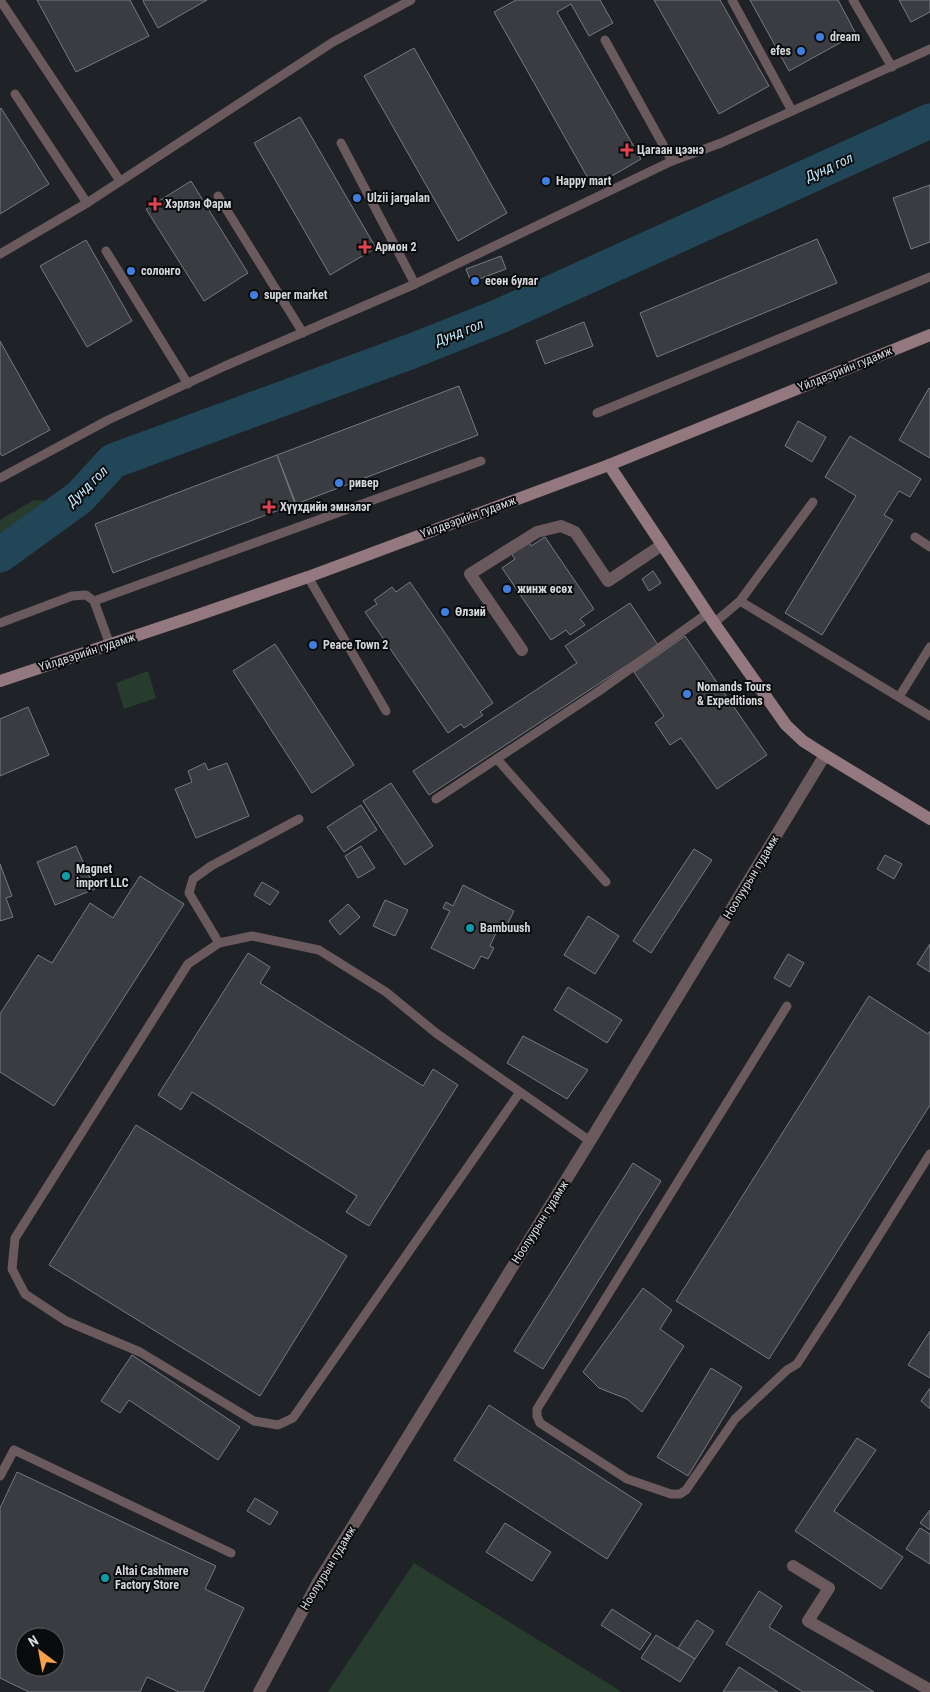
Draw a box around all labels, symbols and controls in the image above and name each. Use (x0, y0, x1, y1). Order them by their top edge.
place label: dream (830, 30, 860, 44)
marker: dream (814, 31, 826, 43)
place label: efes (770, 44, 792, 58)
marker: efes (795, 45, 807, 57)
place label: Цагаан цээнэ (637, 143, 705, 157)
marker: Цагаан цээнэ (621, 144, 633, 156)
water label: Дунд гол (802, 149, 855, 185)
place label: Happy mart (556, 174, 612, 188)
marker: Happy mart (540, 175, 552, 187)
place label: Ulzii jargalan (367, 191, 430, 205)
marker: Ulzii jargalan (351, 192, 363, 204)
place label: Хэрлэн Фарм (165, 197, 232, 211)
marker: Хэрлэн Фарм (149, 198, 161, 210)
place label: Армон 2 (375, 240, 417, 254)
marker: Армон 2 (359, 241, 371, 253)
place label: солонго (141, 264, 181, 278)
marker: солонго (125, 265, 137, 277)
place label: есөн булаг (485, 274, 539, 288)
marker: есөн булаг (469, 275, 481, 287)
place label: super market (264, 288, 328, 302)
marker: super market (248, 289, 260, 301)
water label: Дунд гол (432, 315, 486, 349)
street label: Yйлдвэрийн гудамж (796, 344, 894, 394)
water label: Дунд гол (63, 463, 111, 510)
place label: ривер (349, 476, 379, 490)
marker: ривер (333, 477, 345, 489)
street label: Yйлдвэрийн гудамж (418, 493, 518, 541)
marker: Хүүхдийн эмнэлэг (262, 500, 276, 514)
place label: Хүүхдийн эмнэлэг (280, 500, 372, 514)
place label: жинж өсөх (517, 582, 573, 596)
marker: жинж өсөх (501, 583, 513, 595)
place label: Өлзий (455, 605, 486, 619)
marker: Өлзий (439, 606, 451, 618)
street label: Yйлдвэрийн гудамж (37, 630, 137, 674)
place label: Peace Town 2 (323, 638, 388, 652)
marker: Peace Town 2 (307, 639, 319, 651)
place label: Nomands Tours & Expeditions (697, 680, 772, 708)
marker: Nomands Tours & Expeditions (681, 688, 693, 700)
street label: Ноолуурын гудамж (720, 832, 782, 922)
place label: Magnet import LLC (76, 862, 129, 890)
marker: Magnet import LLC (60, 870, 72, 882)
place label: Bambuush (480, 921, 530, 935)
marker: Bambuush (464, 922, 476, 934)
street label: Ноолуурын гудамж (509, 1178, 571, 1266)
street label: Ноолуурын гудамж (297, 1523, 359, 1613)
place label: Altai Cashmere Factory Store (115, 1564, 189, 1592)
marker: Altai Cashmere Factory Store (99, 1572, 111, 1584)
north arrow (15, 1627, 65, 1677)
text: N (25, 1632, 41, 1650)

